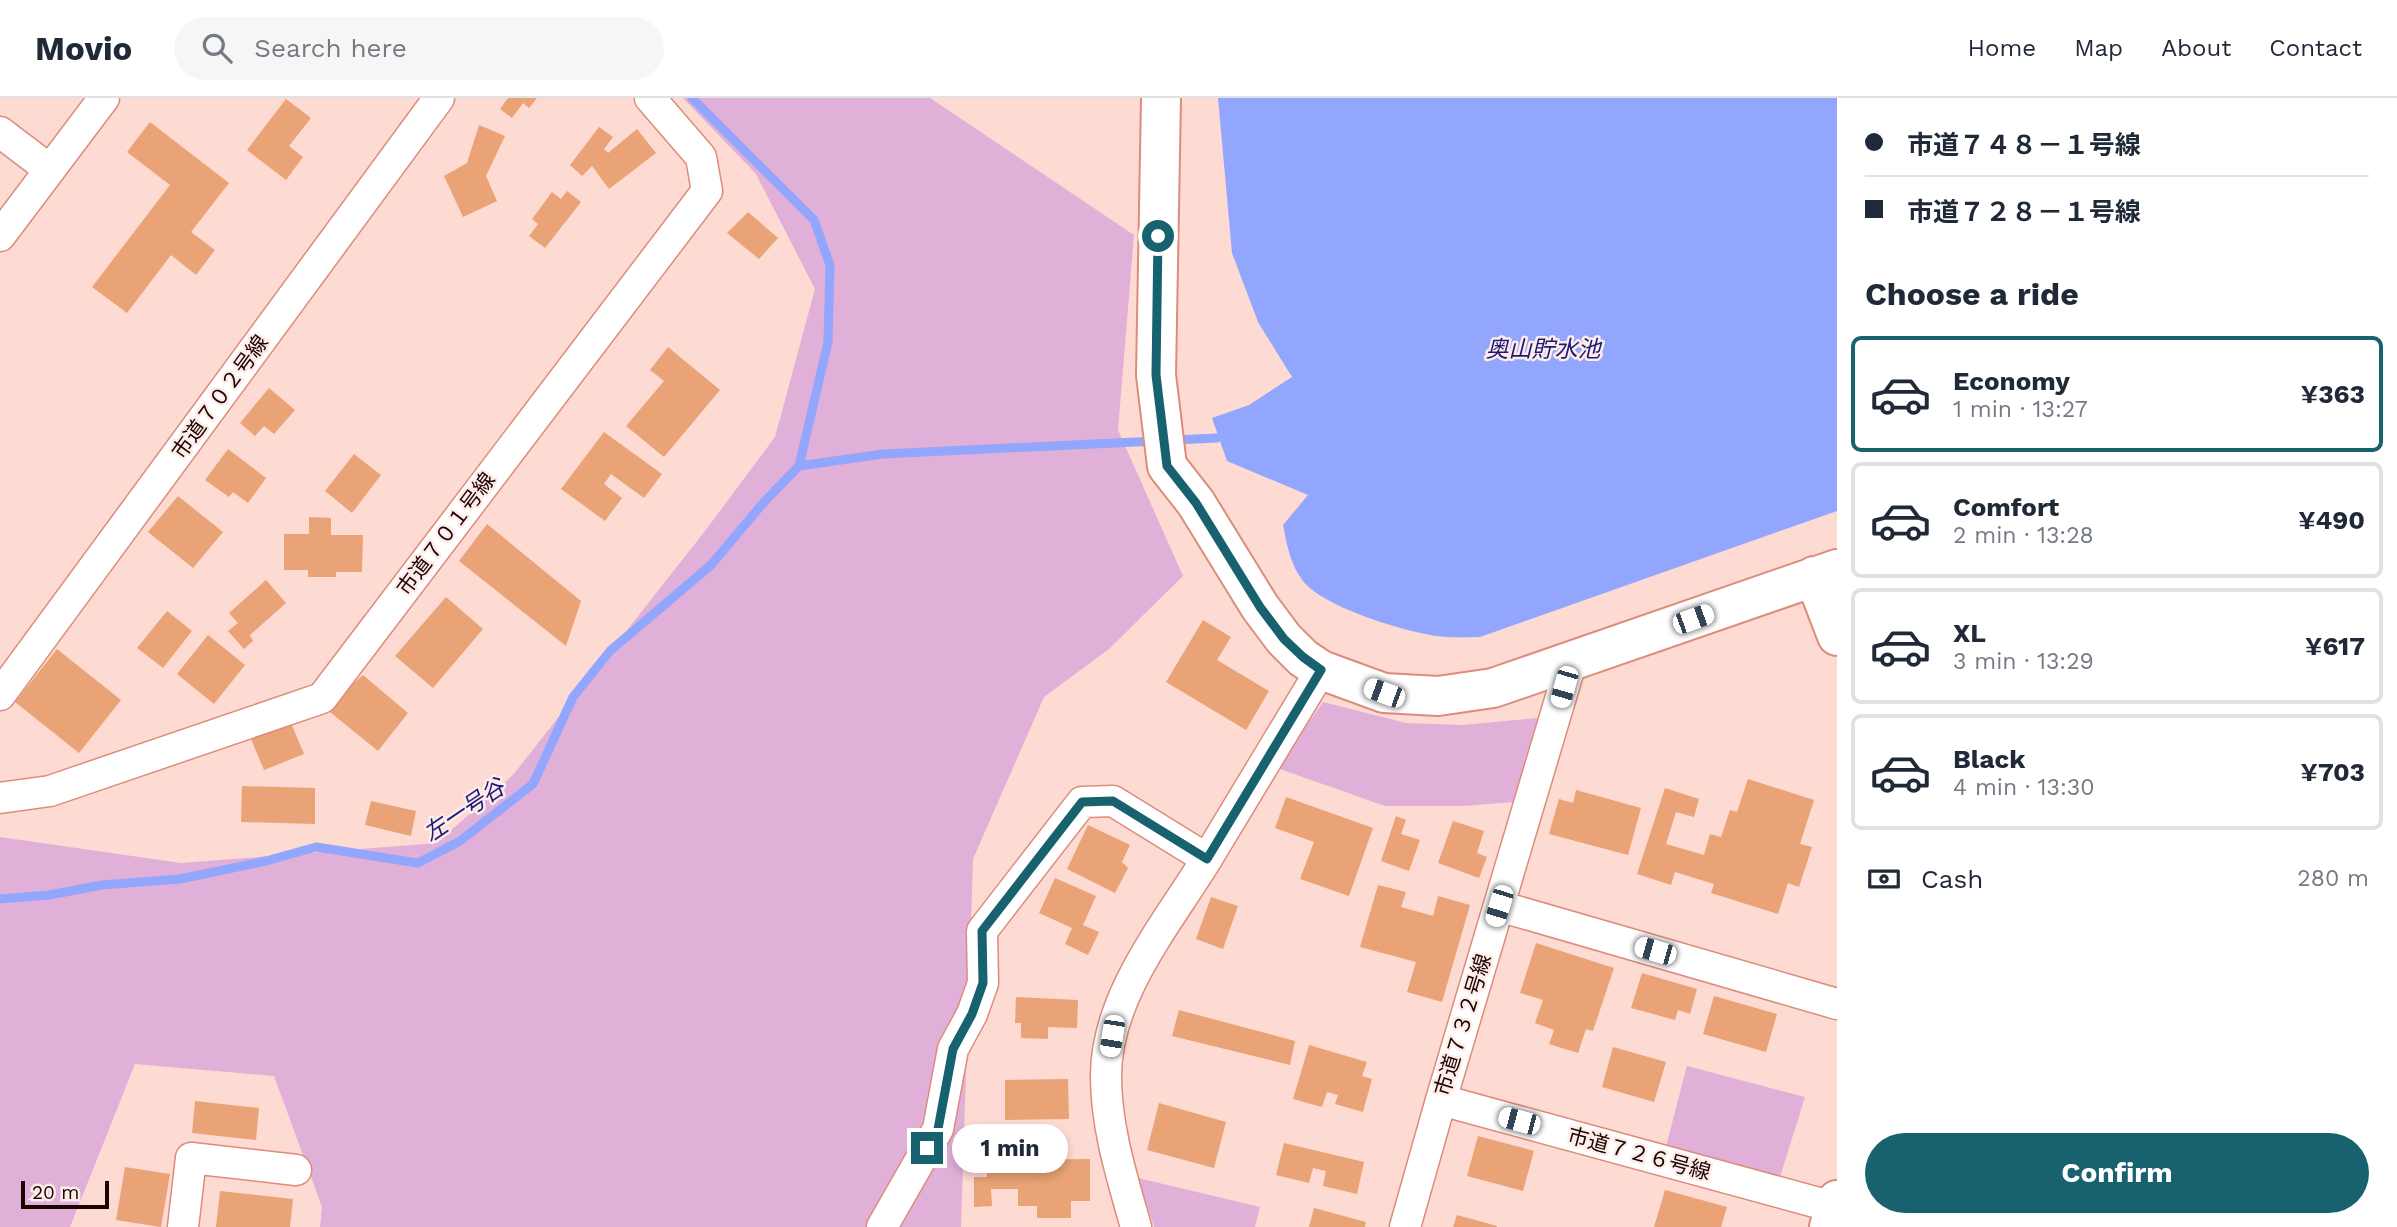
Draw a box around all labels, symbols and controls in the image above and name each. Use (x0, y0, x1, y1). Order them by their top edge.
search box (174, 17, 664, 80)
text: Movio (35, 29, 132, 68)
icon: search (198, 29, 236, 67)
text: Search here (254, 33, 407, 63)
text: Home (1968, 34, 2036, 62)
text: Map (2074, 34, 2123, 62)
text: About (2161, 34, 2231, 62)
text: Contact (2269, 34, 2362, 62)
text: 市道７４８－１号線 (1907, 130, 2141, 160)
text: 市道７２８－１号線 (1907, 197, 2141, 227)
route start (1142, 220, 1174, 252)
text: Choose a ride (1865, 275, 2079, 313)
street label: 市道７０２号線 (166, 330, 273, 464)
water label: 奥山貯水池 (1486, 336, 1603, 363)
icon: car (1869, 363, 1932, 426)
text: Economy (1953, 366, 2070, 396)
text: ¥363 (2301, 379, 2365, 409)
text: 1 min · 13:27 (1953, 396, 2088, 423)
street label: 市道７０１号線 (391, 467, 500, 600)
icon: car (1869, 489, 1932, 552)
text: Comfort (1953, 492, 2059, 522)
text: ¥490 (2298, 505, 2365, 535)
text: 2 min · 13:28 (1953, 522, 2094, 549)
car (1670, 602, 1717, 636)
icon: car (1869, 615, 1932, 678)
text: XL (1953, 618, 1986, 648)
text: ¥617 (2305, 631, 2365, 661)
text: 3 min · 13:29 (1953, 648, 2094, 675)
car (1549, 664, 1580, 710)
car (1361, 676, 1408, 710)
icon: car (1869, 741, 1932, 804)
text: Black (1953, 744, 2025, 774)
text: ¥703 (2301, 757, 2365, 787)
water label: 左一号谷 (419, 772, 512, 847)
text: 4 min · 13:30 (1953, 774, 2095, 801)
icon: cash (1865, 860, 1903, 898)
text: Cash (1921, 864, 1983, 894)
text: 280 m (2297, 865, 2369, 892)
car (1483, 883, 1516, 929)
car (1632, 935, 1679, 967)
street label: 市道７３２号線 (1429, 951, 1496, 1099)
car (1099, 1014, 1126, 1058)
car (1496, 1105, 1543, 1137)
street label: 市道７２６号線 (1565, 1122, 1713, 1185)
callout: 1 min (951, 1124, 1067, 1172)
route end (911, 1132, 943, 1164)
button: Confirm (1865, 1133, 2369, 1213)
text: 1 min (980, 1135, 1040, 1162)
scale bar (21, 1178, 108, 1210)
text: 20 m (32, 1181, 79, 1204)

